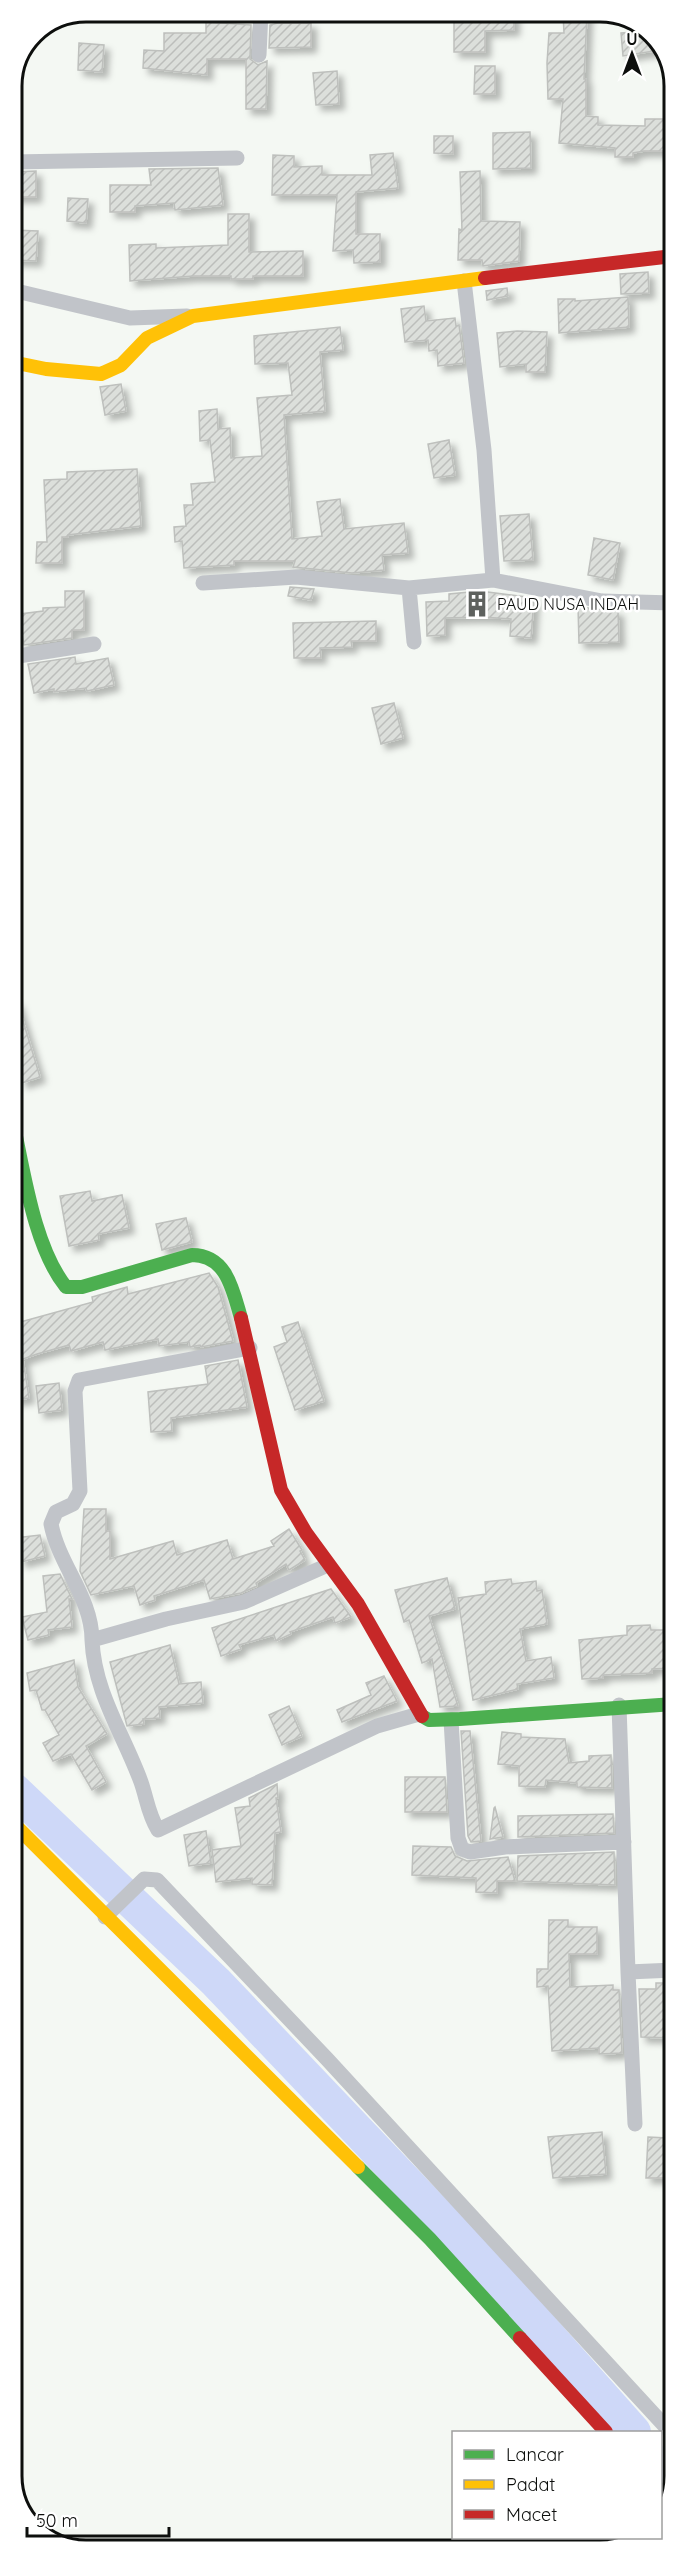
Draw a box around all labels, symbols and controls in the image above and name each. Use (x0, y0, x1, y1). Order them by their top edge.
north arrow (602, 24, 662, 84)
text: U (626, 29, 638, 49)
building icon: PAUD NUSA INDAH (462, 589, 492, 619)
place label: PAUD NUSA INDAH (497, 594, 639, 614)
legend (452, 2431, 662, 2539)
text: Lancar (506, 2443, 564, 2466)
text: Padat (506, 2473, 555, 2496)
scale bar (27, 2500, 170, 2538)
text: Macet (506, 2503, 557, 2526)
text: 50 m (36, 2509, 78, 2532)

